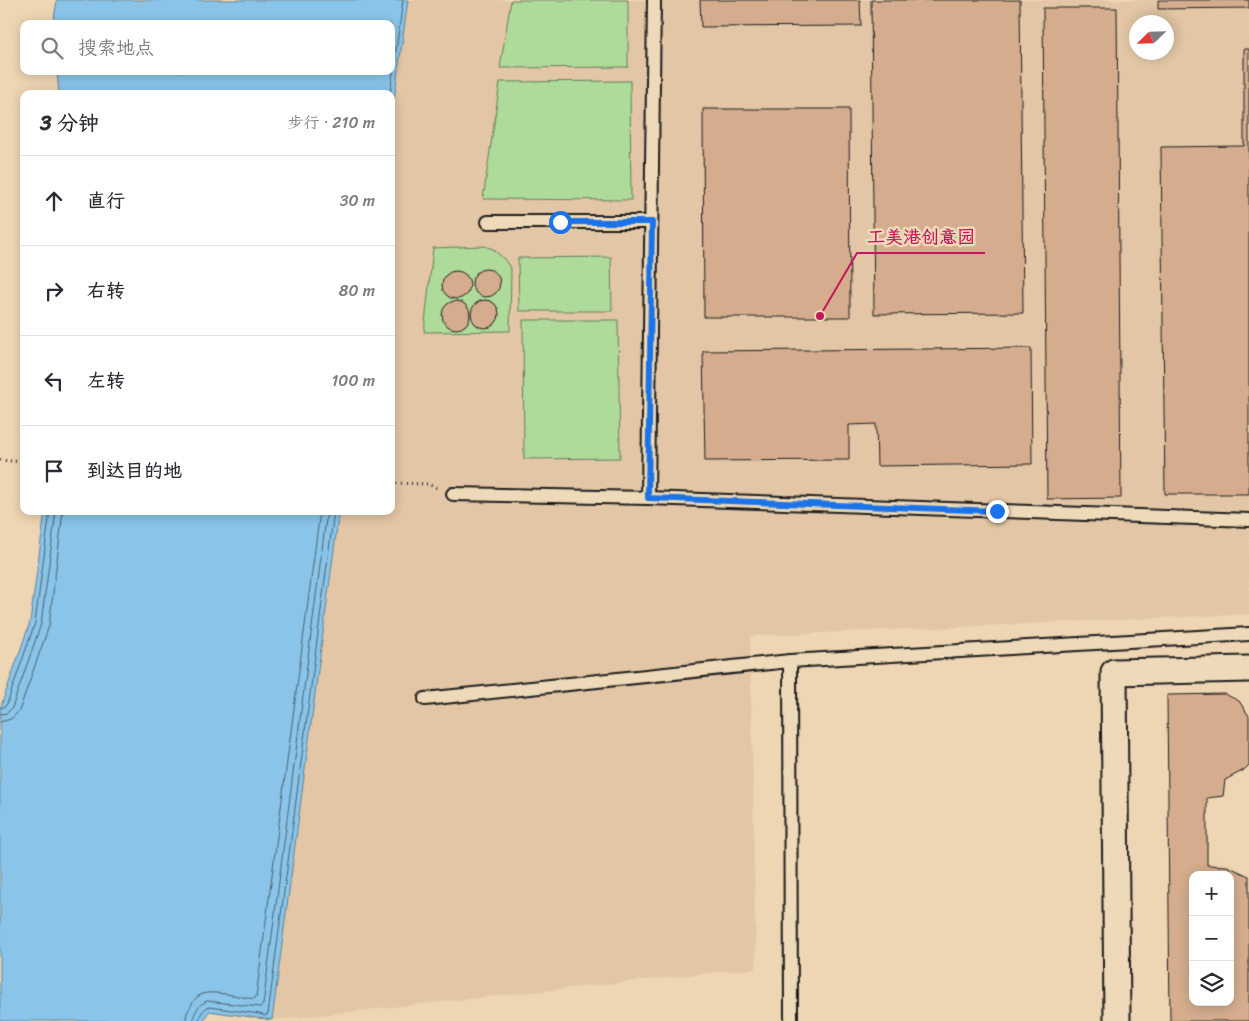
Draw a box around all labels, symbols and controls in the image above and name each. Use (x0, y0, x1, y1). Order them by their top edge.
north arrow (1129, 15, 1174, 60)
search box (20, 20, 395, 75)
text: 搜索地点 (78, 31, 154, 64)
icon: search (38, 34, 66, 62)
text: 3 分钟 (40, 104, 99, 142)
text: 步行 · 210 m (288, 108, 375, 137)
text: 直行 (87, 184, 125, 217)
text: 30 m (340, 186, 375, 215)
icon: ahead (40, 187, 68, 215)
route start (549, 211, 572, 234)
callout: 工美港创意园 (857, 220, 985, 253)
text: 工美港创意园 (867, 221, 975, 253)
text: 右转 (87, 274, 125, 307)
text: 80 m (339, 276, 375, 305)
icon: right (40, 277, 68, 305)
text: 左转 (87, 364, 125, 397)
text: 100 m (331, 366, 375, 395)
icon: left (40, 367, 68, 395)
text: 到达目的地 (87, 454, 182, 487)
icon: arrive (40, 457, 68, 485)
route end (986, 500, 1009, 523)
map controls (1189, 871, 1234, 1006)
button: + (1189, 871, 1234, 916)
button: − (1189, 916, 1234, 961)
button: layers (1189, 961, 1234, 1006)

